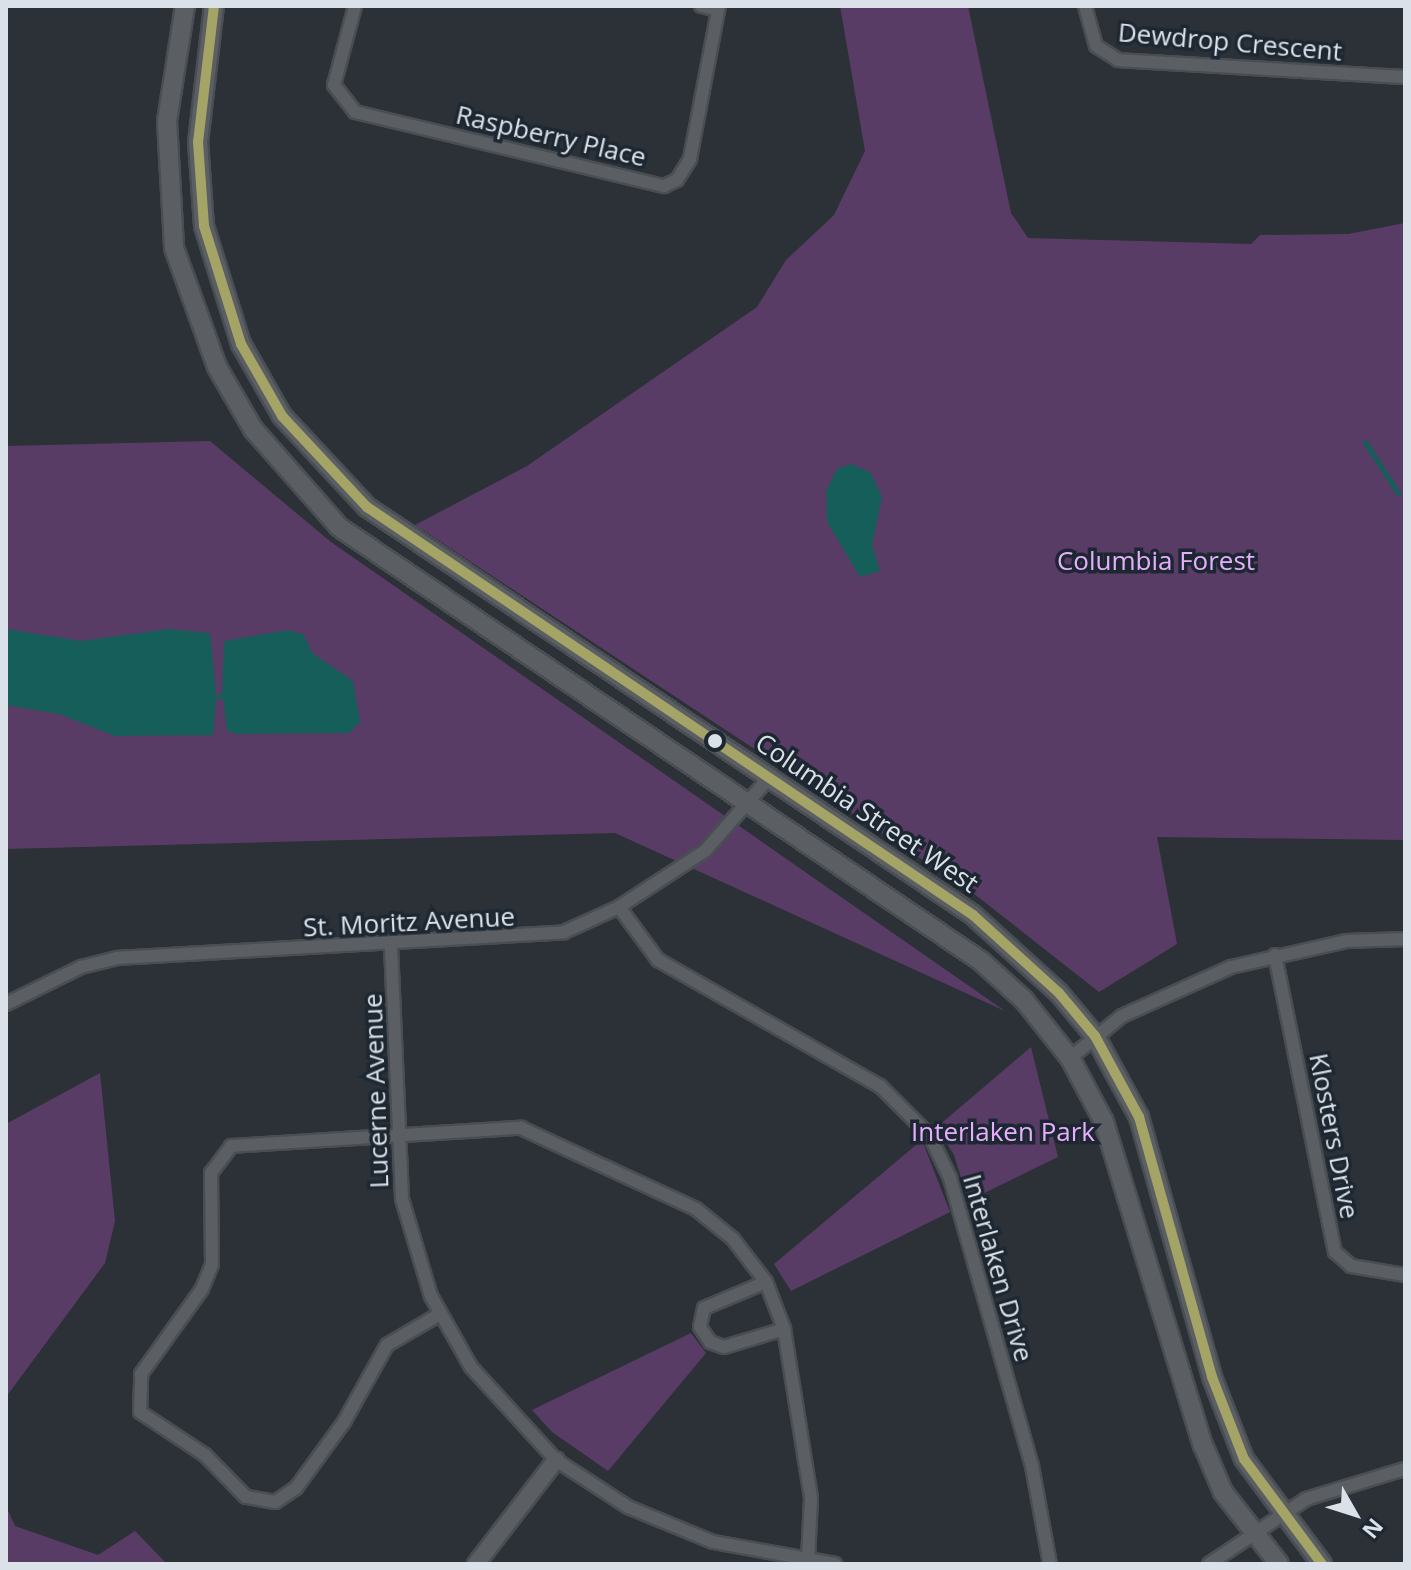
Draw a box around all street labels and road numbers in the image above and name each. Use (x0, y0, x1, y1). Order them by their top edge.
street label: Dewdrop Crescent (1117, 17, 1343, 67)
street label: Raspberry Place (453, 99, 649, 173)
street label: Columbia Street West (750, 727, 984, 899)
street label: St. Moritz Avenue (302, 901, 516, 943)
street label: Lucerne Avenue (357, 993, 395, 1189)
street label: Klosters Drive (1303, 1051, 1365, 1221)
street label: Interlaken Drive (956, 1171, 1040, 1365)

